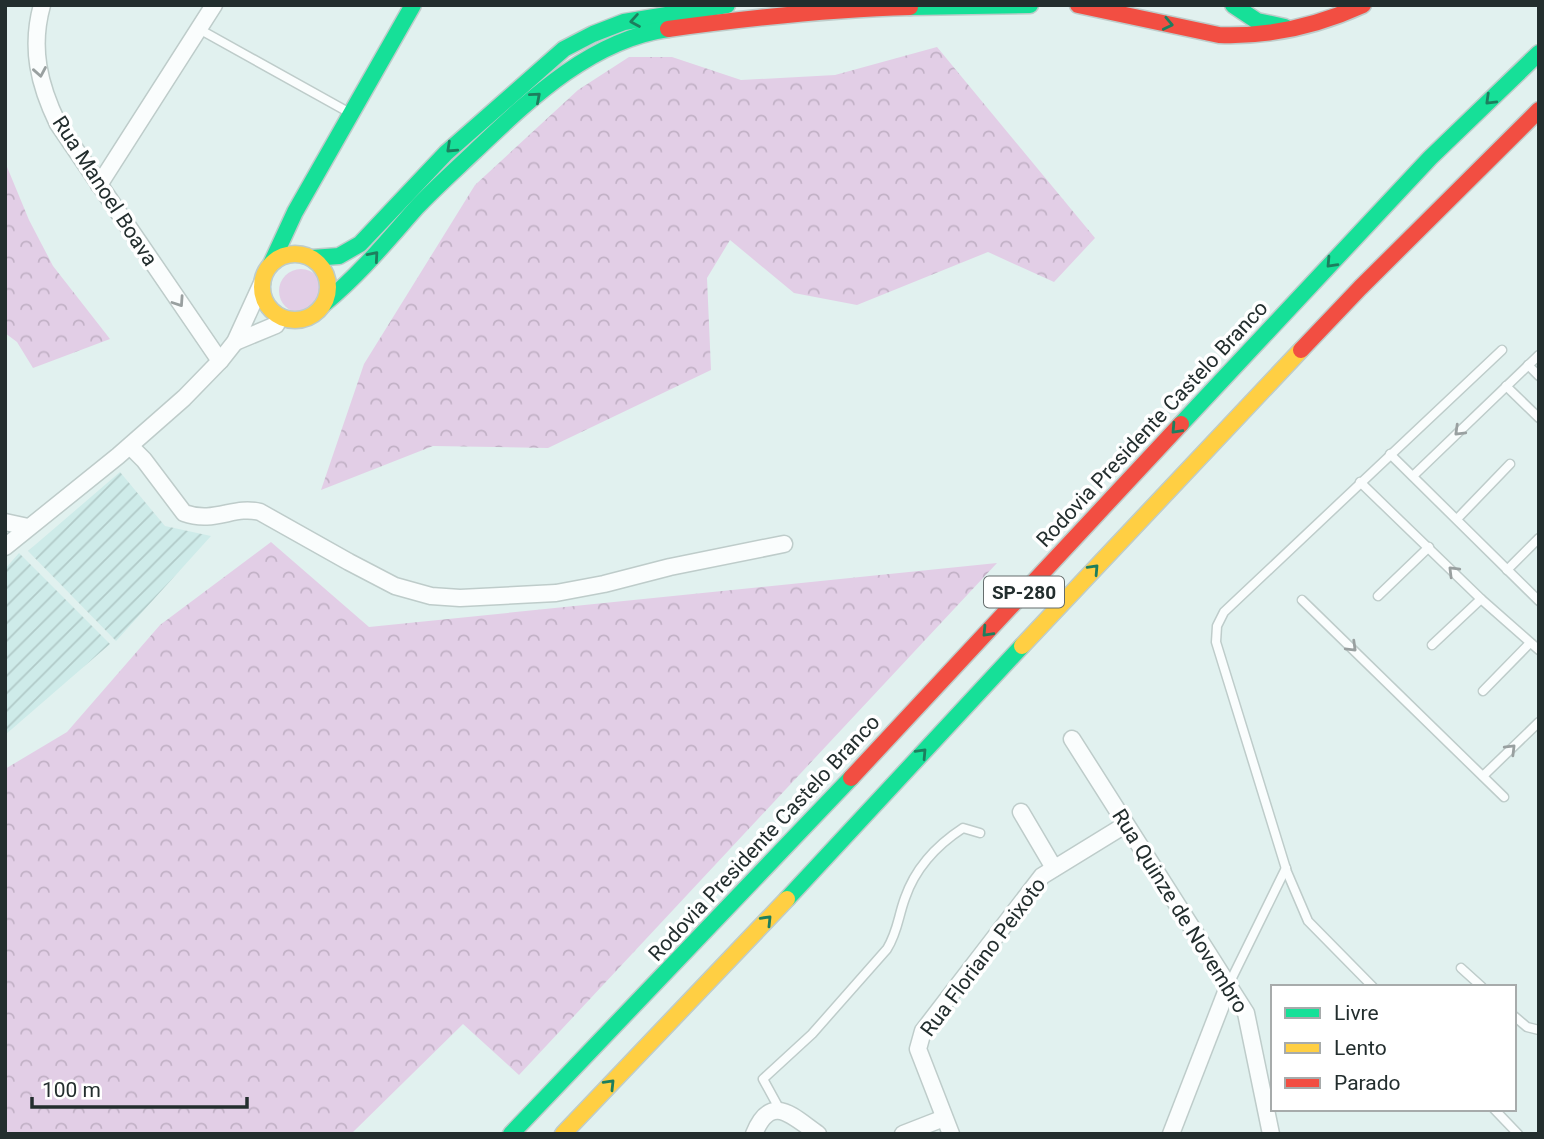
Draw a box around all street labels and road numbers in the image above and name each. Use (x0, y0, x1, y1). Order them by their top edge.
street label: Rua Manoel Boava (48, 112, 162, 270)
street label: Rodovia Presidente Castelo Branco (1032, 296, 1272, 552)
road number: SP-280 (984, 576, 1064, 608)
street label: Rodovia Presidente Castelo Branco (644, 710, 884, 966)
street label: Rua Quinze de Novembro (1107, 805, 1253, 1017)
street label: Rua Floriano Peixoto (916, 873, 1051, 1041)

